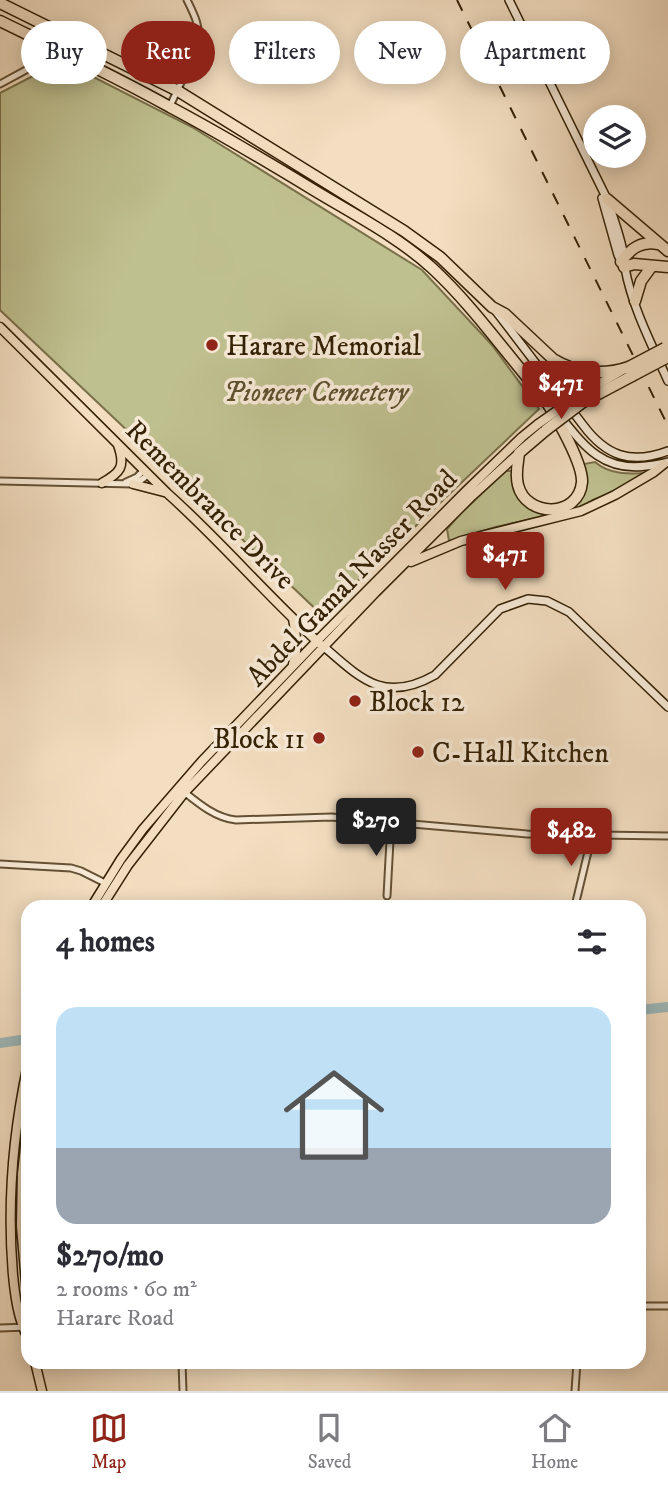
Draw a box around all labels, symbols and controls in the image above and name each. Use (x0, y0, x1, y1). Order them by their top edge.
chip: Buy (21, 21, 107, 84)
chip: Rent (121, 21, 215, 84)
chip: Filters (229, 21, 340, 84)
chip: New (354, 21, 446, 84)
chip: Apartment (460, 21, 610, 84)
map controls (583, 105, 646, 168)
button: layers (583, 105, 646, 168)
place label: Harare Memorial (226, 329, 422, 364)
marker: Harare Memorial (204, 337, 220, 353)
pin: $471 (520, 362, 602, 421)
text: $471 (538, 369, 584, 398)
park label: Pioneer Cemetery (224, 375, 410, 410)
street label: Remembrance Drive (118, 413, 302, 597)
street label: Abdel Gamal Nasser Road (239, 462, 465, 694)
pin: $471 (464, 532, 546, 592)
text: $471 (482, 540, 528, 569)
place label: Block 12 (369, 685, 465, 720)
marker: Block 12 (347, 693, 363, 709)
place label: Block 11 (213, 722, 305, 757)
marker: Block 11 (311, 730, 327, 746)
place label: C-Hall Kitchen (432, 736, 609, 771)
marker: C-Hall Kitchen (410, 744, 426, 760)
pin: $270 (335, 798, 417, 858)
text: $270 (352, 806, 400, 835)
pin: $482 (530, 808, 612, 868)
text: $482 (547, 816, 595, 845)
icon: filters (573, 923, 611, 961)
text: 4 homes (56, 924, 155, 961)
icon: home (271, 1052, 397, 1178)
text: $270/mo (56, 1238, 164, 1275)
text: 2 rooms · 60 m² (56, 1275, 197, 1304)
text: Harare Road (56, 1304, 174, 1333)
tab: Map (90, 1409, 128, 1474)
tab: Saved (308, 1409, 351, 1474)
tab: Home (531, 1409, 578, 1474)

